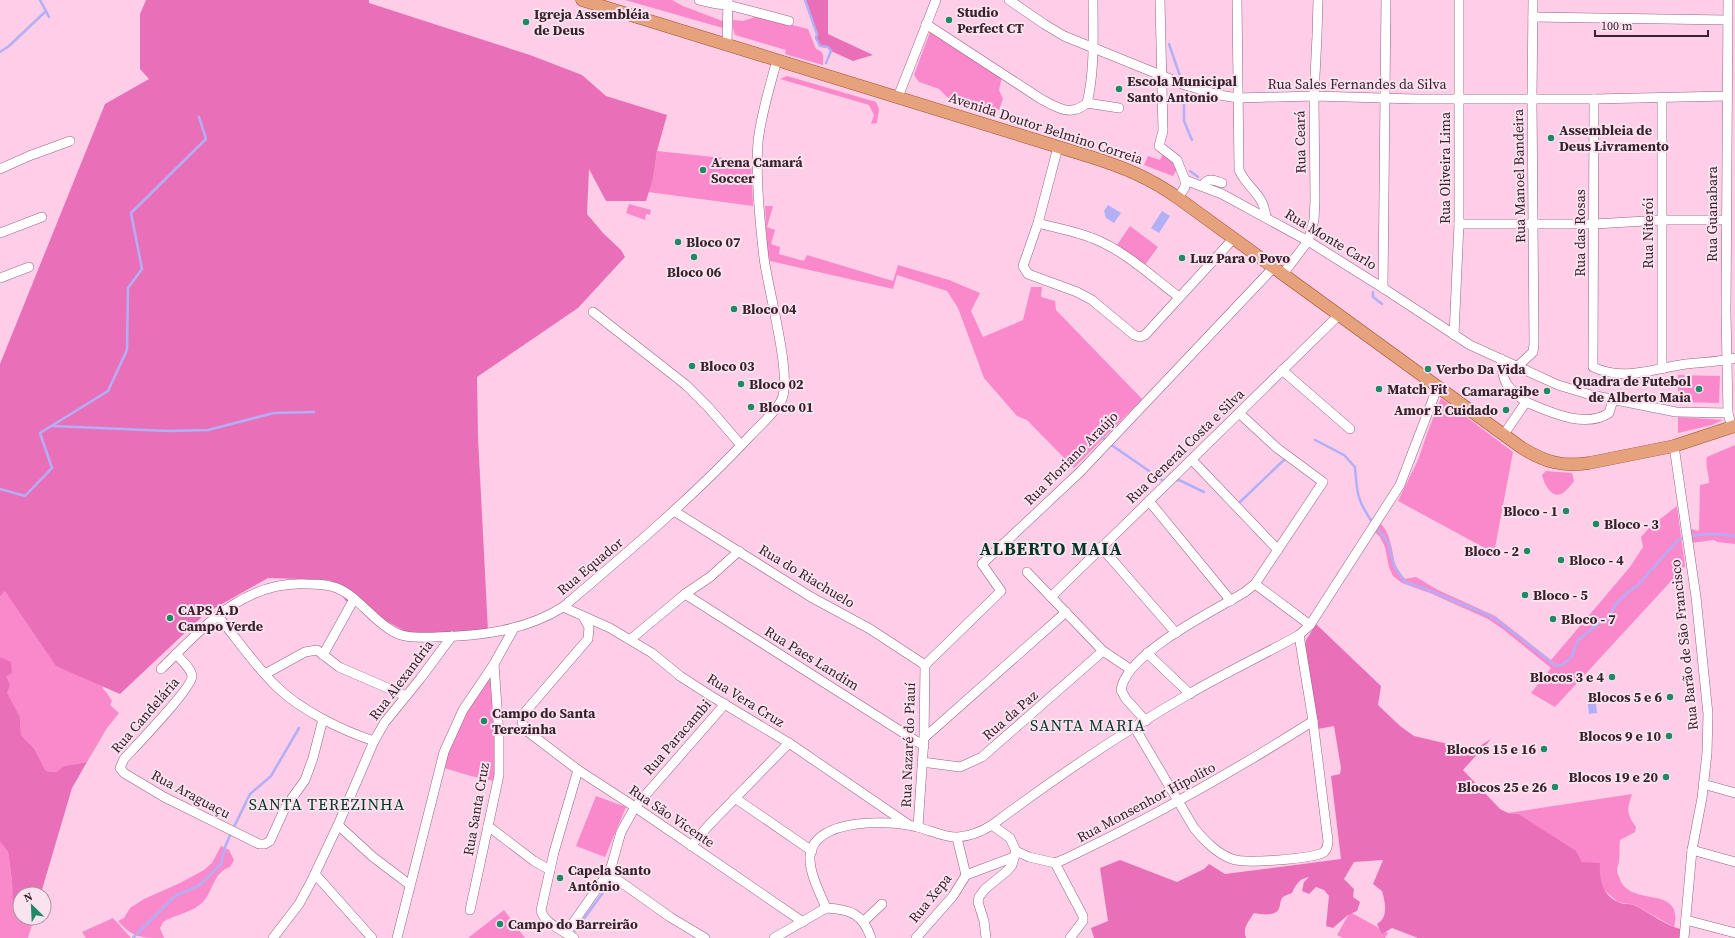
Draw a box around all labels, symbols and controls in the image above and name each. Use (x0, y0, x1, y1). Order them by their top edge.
place label: Studio Perfect CT (957, 2, 1024, 38)
place label: Igreja Assembléia de Deus (534, 4, 650, 40)
scale bar (1595, 12, 1708, 38)
marker: Studio Perfect CT (944, 15, 954, 25)
marker: Igreja Assembléia de Deus (521, 17, 531, 27)
text: 100 m (1601, 18, 1633, 34)
place label: Escola Municipal Santo Antonio (1127, 71, 1238, 107)
street label: Rua Sales Fernandes da Silva (1267, 74, 1447, 94)
marker: Escola Municipal Santo Antonio (1114, 84, 1124, 94)
street label: Avenida Doutor Belmino Correia (946, 87, 1147, 169)
street label: Rua Manoel Bandeira (1508, 108, 1530, 243)
street label: Rua Ceará (1289, 109, 1311, 174)
street label: Rua Oliveira Lima (1435, 111, 1455, 224)
place label: Assembleia de Deus Livramento (1559, 120, 1669, 156)
marker: Assembleia de Deus Livramento (1546, 133, 1556, 143)
place label: Arena Camará Soccer (711, 152, 803, 188)
marker: Arena Camará Soccer (698, 165, 708, 175)
street label: Rua Guanabara (1702, 165, 1722, 262)
street label: Rua das Rosas (1570, 189, 1590, 277)
street label: Rua Niterói (1638, 197, 1658, 269)
street label: Rua Monte Carlo (1281, 204, 1381, 275)
place label: Bloco 07 (686, 232, 741, 252)
marker: Bloco 07 (673, 237, 683, 247)
place label: Luz Para o Povo (1190, 248, 1290, 268)
marker: Bloco 06 (689, 252, 699, 262)
marker: Luz Para o Povo (1177, 253, 1187, 263)
place label: Bloco 06 (667, 262, 722, 282)
place label: Bloco 04 (742, 299, 797, 319)
marker: Bloco 04 (729, 304, 739, 314)
place label: Bloco 03 (700, 356, 755, 376)
place label: Verbo Da Vida (1436, 359, 1526, 379)
marker: Bloco 03 (687, 361, 697, 371)
marker: Verbo Da Vida (1423, 364, 1433, 374)
place label: Quadra de Futebol de Alberto Maia (1573, 371, 1692, 407)
place label: Bloco 02 (749, 374, 804, 394)
marker: Bloco 02 (736, 379, 746, 389)
place label: Match Fit (1387, 379, 1448, 399)
place label: Camaragibe (1461, 381, 1539, 401)
street label: Rua General Costa e Silva (1121, 384, 1249, 508)
marker: Match Fit (1374, 384, 1384, 394)
marker: Quadra de Futebol de Alberto Maia (1694, 384, 1704, 394)
marker: Camaragibe (1542, 386, 1552, 396)
place label: Bloco 01 (759, 397, 814, 417)
place label: Amor E Cuidado (1394, 400, 1498, 420)
marker: Bloco 01 (746, 402, 756, 412)
marker: Amor E Cuidado (1501, 405, 1511, 415)
street label: Rua Floriano Araújo (1019, 406, 1123, 510)
place label: Bloco - 1 (1503, 501, 1558, 521)
marker: Bloco - 1 (1561, 506, 1571, 516)
place label: Bloco - 3 (1604, 514, 1659, 534)
marker: Bloco - 3 (1591, 519, 1601, 529)
street label: Rua Equador (553, 532, 627, 600)
district label: ALBERTO MAIA (979, 536, 1123, 561)
street label: Rua do Riachuelo (755, 539, 859, 613)
place label: Bloco - 2 (1464, 541, 1519, 561)
marker: Bloco - 2 (1522, 546, 1532, 556)
place label: Bloco - 4 (1569, 550, 1624, 570)
marker: Bloco - 4 (1556, 555, 1566, 565)
street label: Rua Barão de São Francisco (1665, 558, 1703, 731)
place label: Bloco - 5 (1533, 585, 1588, 605)
marker: Bloco - 5 (1520, 590, 1530, 600)
place label: CAPS A.D Campo Verde (178, 600, 263, 636)
place label: Bloco - 7 (1561, 609, 1616, 629)
marker: CAPS A.D Campo Verde (165, 613, 175, 623)
marker: Bloco - 7 (1548, 614, 1558, 624)
street label: Rua Paes Landim (761, 621, 863, 695)
street label: Rua Alexandria (364, 635, 438, 724)
place label: Blocos 3 e 4 (1530, 667, 1604, 687)
street label: Rua Vera Cruz (703, 668, 789, 732)
street label: Rua Candelária (106, 672, 184, 757)
marker: Blocos 3 e 4 (1607, 672, 1617, 682)
street label: Rua Nazaré do Piauí (896, 682, 920, 808)
street label: Rua da Paz (978, 685, 1042, 745)
place label: Blocos 5 e 6 (1588, 687, 1662, 707)
marker: Blocos 5 e 6 (1665, 692, 1675, 702)
street label: Rua Paracambi (638, 695, 716, 779)
place label: Campo do Santa Terezinha (492, 703, 596, 739)
district label: SANTA MARIA (1030, 714, 1146, 736)
marker: Campo do Santa Terezinha (479, 716, 489, 726)
place label: Blocos 9 e 10 (1579, 726, 1661, 746)
marker: Blocos 9 e 10 (1664, 731, 1674, 741)
place label: Blocos 15 e 16 (1446, 739, 1536, 759)
marker: Blocos 15 e 16 (1539, 744, 1549, 754)
street label: Rua Monsenhor Hipolito (1073, 757, 1219, 847)
street label: Rua Santa Cruz (458, 760, 494, 857)
street label: Rua Araguaçu (148, 765, 234, 823)
place label: Blocos 19 e 20 (1568, 767, 1658, 787)
marker: Blocos 19 e 20 (1661, 772, 1671, 782)
place label: Blocos 25 e 26 (1457, 777, 1547, 797)
street label: Rua São Vicente (625, 780, 719, 852)
marker: Blocos 25 e 26 (1550, 782, 1560, 792)
district label: SANTA TEREZINHA (249, 793, 405, 815)
place label: Capela Santo Antônio (568, 860, 651, 896)
street label: Rua Xepa (904, 868, 957, 927)
marker: Capela Santo Antônio (555, 873, 565, 883)
north arrow (12, 886, 52, 926)
text: N (21, 889, 35, 906)
place label: Campo do Barreirão (508, 914, 638, 934)
marker: Campo do Barreirão (495, 919, 505, 929)

